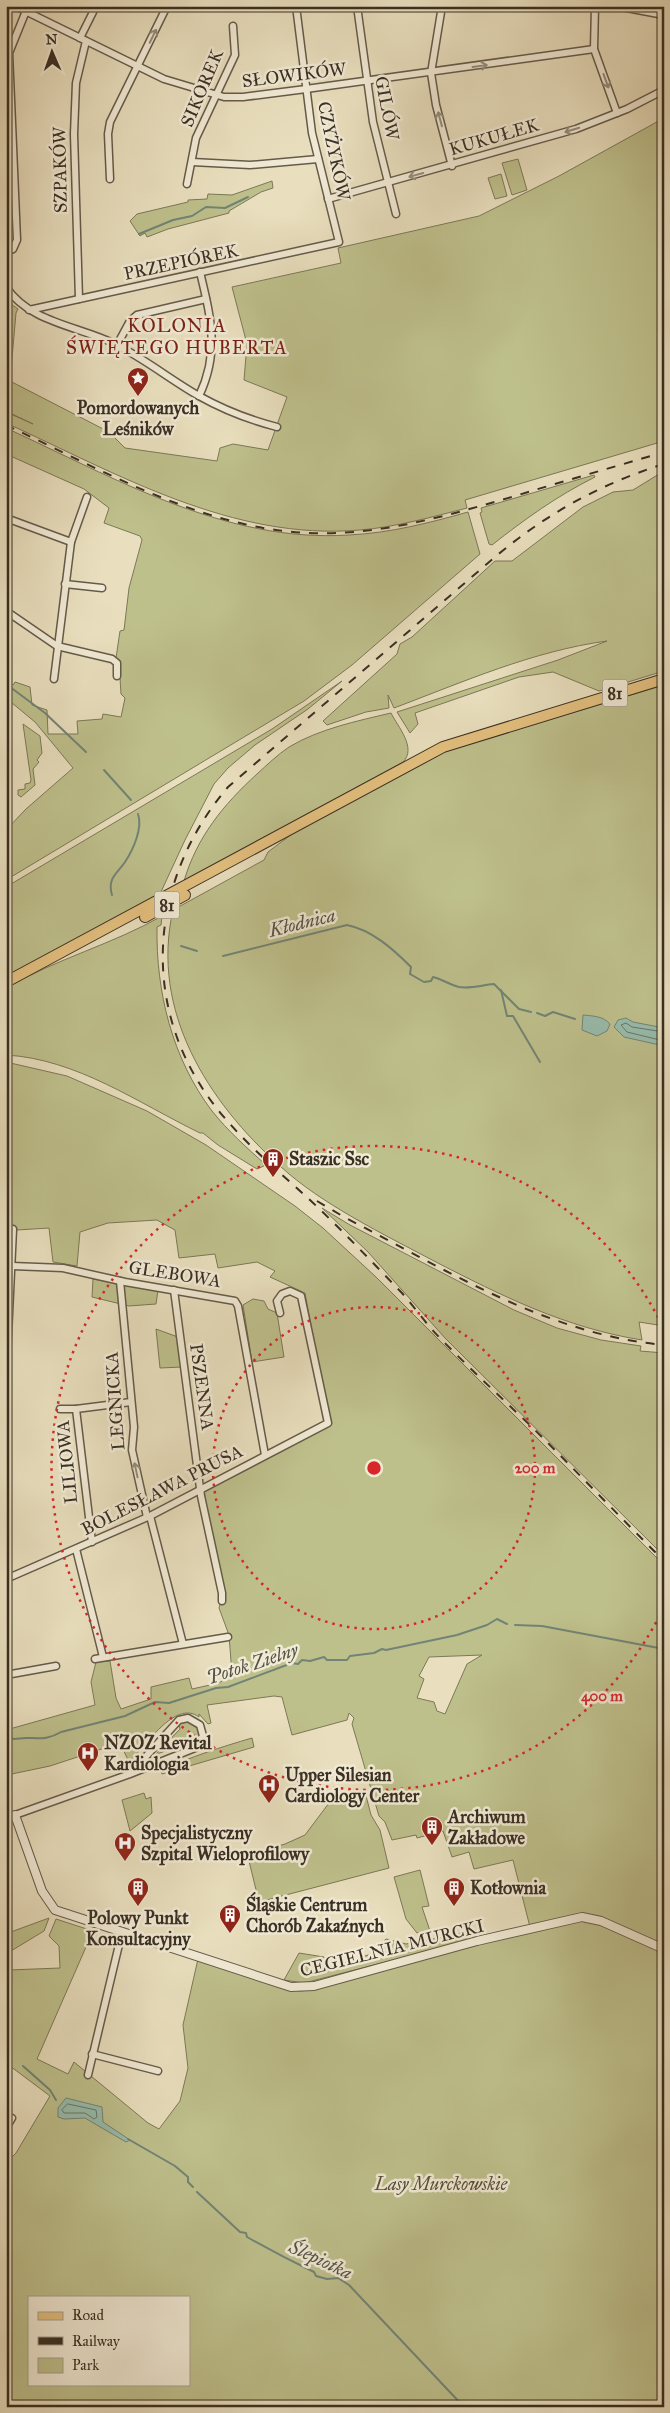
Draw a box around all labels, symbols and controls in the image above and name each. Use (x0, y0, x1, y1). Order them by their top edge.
north arrow (28, 28, 78, 78)
one-way arrow (148, 29, 158, 44)
text: N (45, 31, 58, 48)
street label: SIKOREK (176, 45, 229, 130)
street label: SŁOWIKÓW (240, 56, 348, 92)
one-way arrow (471, 60, 487, 70)
one-way arrow (602, 73, 611, 88)
street label: GILÓW (370, 74, 406, 143)
street label: CZYŻYKÓW (313, 99, 357, 203)
one-way arrow (435, 112, 444, 128)
street label: KUKUŁEK (447, 113, 543, 160)
street label: SZPAKÓW (46, 126, 72, 213)
one-way arrow (564, 126, 580, 136)
one-way arrow (408, 171, 424, 180)
street label: PRZEPIÓREK (121, 237, 242, 285)
district label: KOLONIA ŚWIĘTEGO HUBERTA (66, 314, 288, 359)
place icon: Pomordowanych Leśników (126, 366, 150, 397)
place label: Pomordowanych Leśników (77, 397, 200, 440)
road number: 81 (602, 680, 628, 706)
road number: 81 (154, 892, 180, 918)
water label: Kłodnica (266, 903, 338, 942)
building icon: Staszic Ssc (261, 1147, 285, 1178)
place label: Staszic Ssc (289, 1148, 369, 1170)
street label: GLEBOWA (127, 1256, 223, 1292)
street label: PSZENNA (185, 1342, 219, 1432)
street label: LEGNICKA (101, 1351, 129, 1451)
street label: LILIOWA (52, 1419, 82, 1505)
street label: BOLESŁAWA PRUSA (78, 1440, 246, 1540)
centre of rings (365, 1459, 383, 1477)
text: 200 m (515, 1459, 556, 1477)
one-way arrow (131, 1462, 140, 1478)
water label: Potok Zielny (204, 1638, 302, 1689)
text: 400 m (581, 1687, 623, 1706)
place label: NZOZ Revital Kardiologia (104, 1732, 213, 1776)
hospital icon: NZOZ Revital Kardiologia (76, 1741, 100, 1772)
place label: Upper Silesian Cardiology Center (285, 1764, 421, 1808)
hospital icon: Upper Silesian Cardiology Center (257, 1773, 281, 1804)
place label: Archiwum Zakładowe (447, 1806, 527, 1849)
building icon: Archiwum Zakładowe (420, 1815, 444, 1846)
place label: Specjalistyczny Szpital Wieloprofilowy (141, 1822, 311, 1866)
hospital icon: Specjalistyczny Szpital Wieloprofilowy (113, 1831, 137, 1862)
building icon: Polowy Punkt Konsultacyjny (126, 1876, 150, 1907)
building icon: Kotłownia (442, 1876, 466, 1907)
place label: Kotłownia (470, 1877, 547, 1899)
place label: Śląskie Centrum Chorób Zakaźnych (246, 1891, 385, 1938)
building icon: Śląskie Centrum Chorób Zakaźnych (218, 1903, 242, 1934)
place label: Polowy Punkt Konsultacyjny (86, 1907, 192, 1951)
street label: CEGIELNIA MURCKI (298, 1914, 487, 1982)
park label: Lasy Murckowskie (374, 2173, 509, 2195)
water label: Ślepiotka (284, 2234, 356, 2285)
legend (28, 2296, 190, 2386)
text: Road (72, 2306, 104, 2324)
text: Railway (72, 2332, 121, 2350)
text: Park (72, 2356, 99, 2374)

